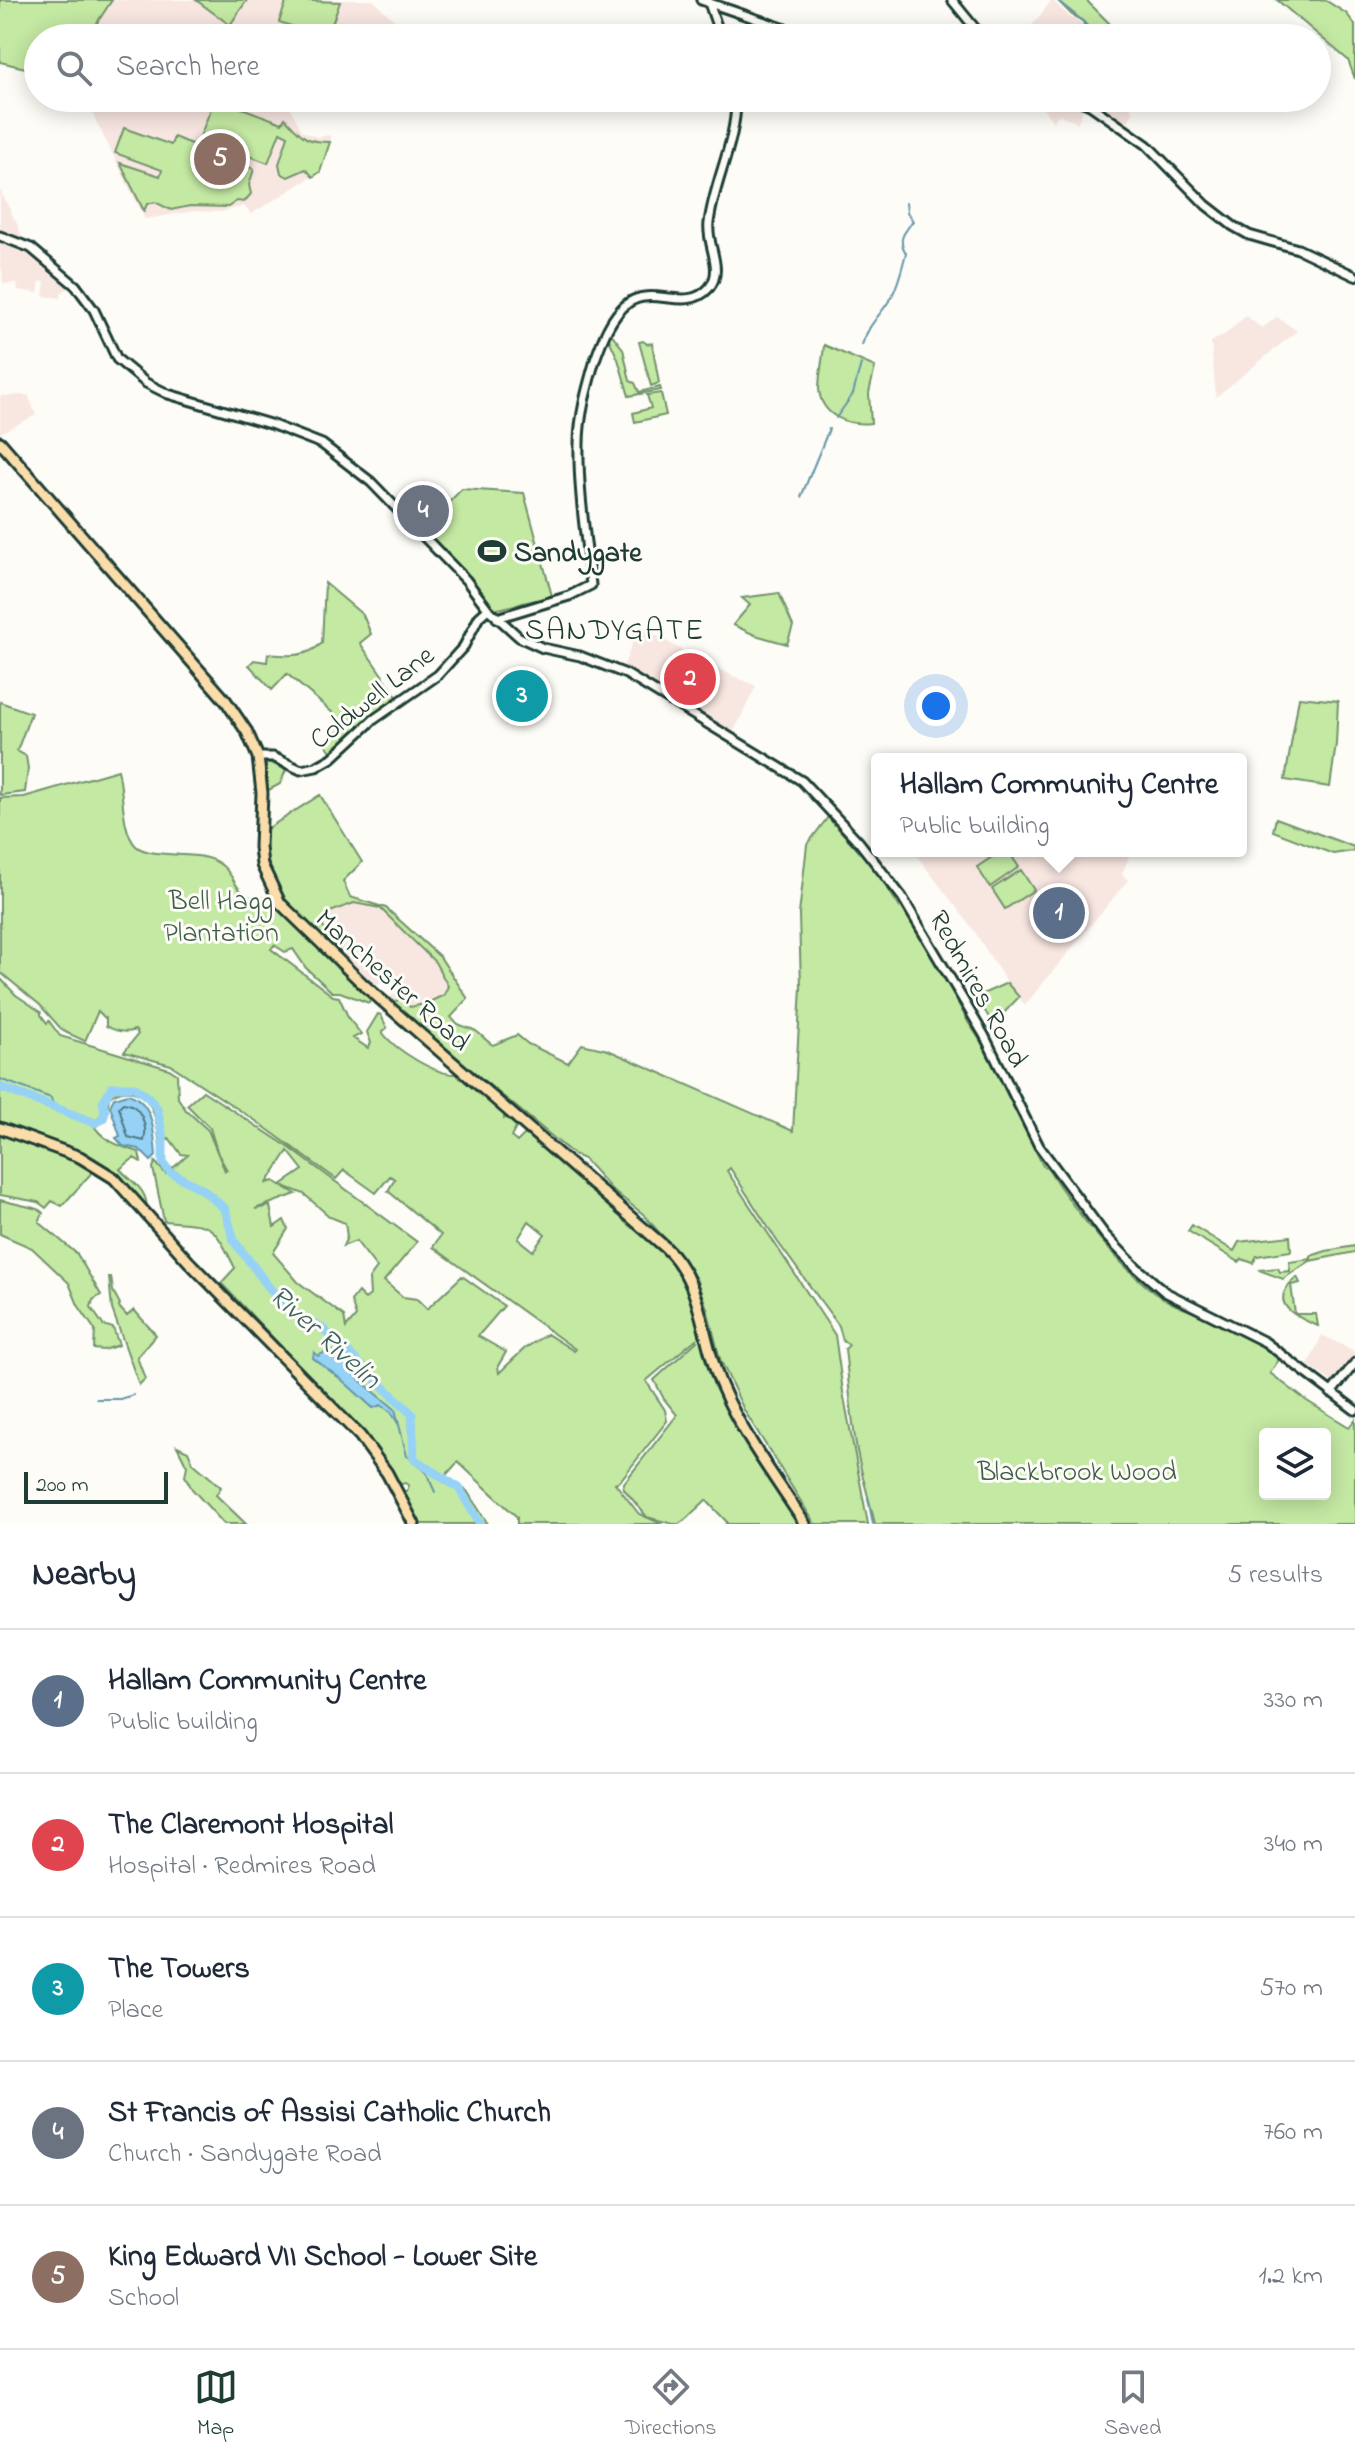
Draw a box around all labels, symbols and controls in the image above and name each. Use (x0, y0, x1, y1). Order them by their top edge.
search box (24, 24, 1331, 112)
icon: search (52, 46, 96, 90)
text: Search here (116, 46, 260, 90)
pin: 5 (194, 129, 246, 189)
pin: 4 (397, 481, 449, 541)
place label: Sandygate (514, 534, 643, 576)
sports icon: Sandygate (477, 536, 507, 566)
district label: SANDYGATE (525, 610, 705, 654)
street label: Coldwell Lane (302, 637, 445, 761)
pin: 2 (664, 649, 716, 709)
pin: 3 (496, 666, 548, 726)
your location (916, 686, 956, 726)
popup (871, 753, 1247, 857)
text: Hallam Community Centre (900, 764, 1218, 808)
text: Public building (900, 808, 1050, 846)
park label: Bell Hagg Plantation (163, 882, 279, 955)
pin: 1 (1033, 883, 1085, 943)
street label: Manchester Road (305, 900, 479, 1063)
street label: Redmires Road (917, 904, 1037, 1076)
water label: River Rivelin (258, 1276, 391, 1402)
map controls (1259, 1428, 1331, 1500)
button: layers (1259, 1428, 1331, 1500)
park label: Blackbrook Wood (976, 1453, 1177, 1494)
scale bar (24, 1468, 168, 1504)
text: 200 m (36, 1470, 89, 1502)
text: Nearby (32, 1551, 136, 1601)
text: 5 results (1228, 1557, 1323, 1595)
text: Hallam Community Centre (108, 1660, 426, 1704)
text: 1 (54, 1682, 62, 1720)
text: 330 m (1264, 1682, 1323, 1720)
text: Public building (108, 1704, 258, 1742)
text: The Claremont Hospital (108, 1804, 393, 1848)
text: 2 (52, 1826, 64, 1864)
text: 340 m (1264, 1826, 1323, 1864)
text: Hospital · Redmires Road (108, 1848, 376, 1886)
text: The Towers (108, 1948, 250, 1992)
text: 3 (53, 1970, 63, 2008)
text: 570 m (1260, 1970, 1323, 2008)
text: Place (108, 1992, 163, 2030)
text: St Francis of Assisi Catholic Church (108, 2092, 551, 2136)
text: 4 (53, 2114, 63, 2152)
text: 760 m (1263, 2114, 1323, 2152)
text: Church · Sandygate Road (108, 2136, 382, 2174)
text: King Edward VII School - Lower Site (108, 2236, 537, 2280)
text: 5 (51, 2258, 65, 2296)
text: 1.2 km (1258, 2258, 1323, 2296)
text: School (108, 2280, 179, 2318)
tab: Map (194, 2365, 238, 2445)
tab: Directions (625, 2365, 717, 2445)
tab: Saved (1104, 2365, 1161, 2445)

